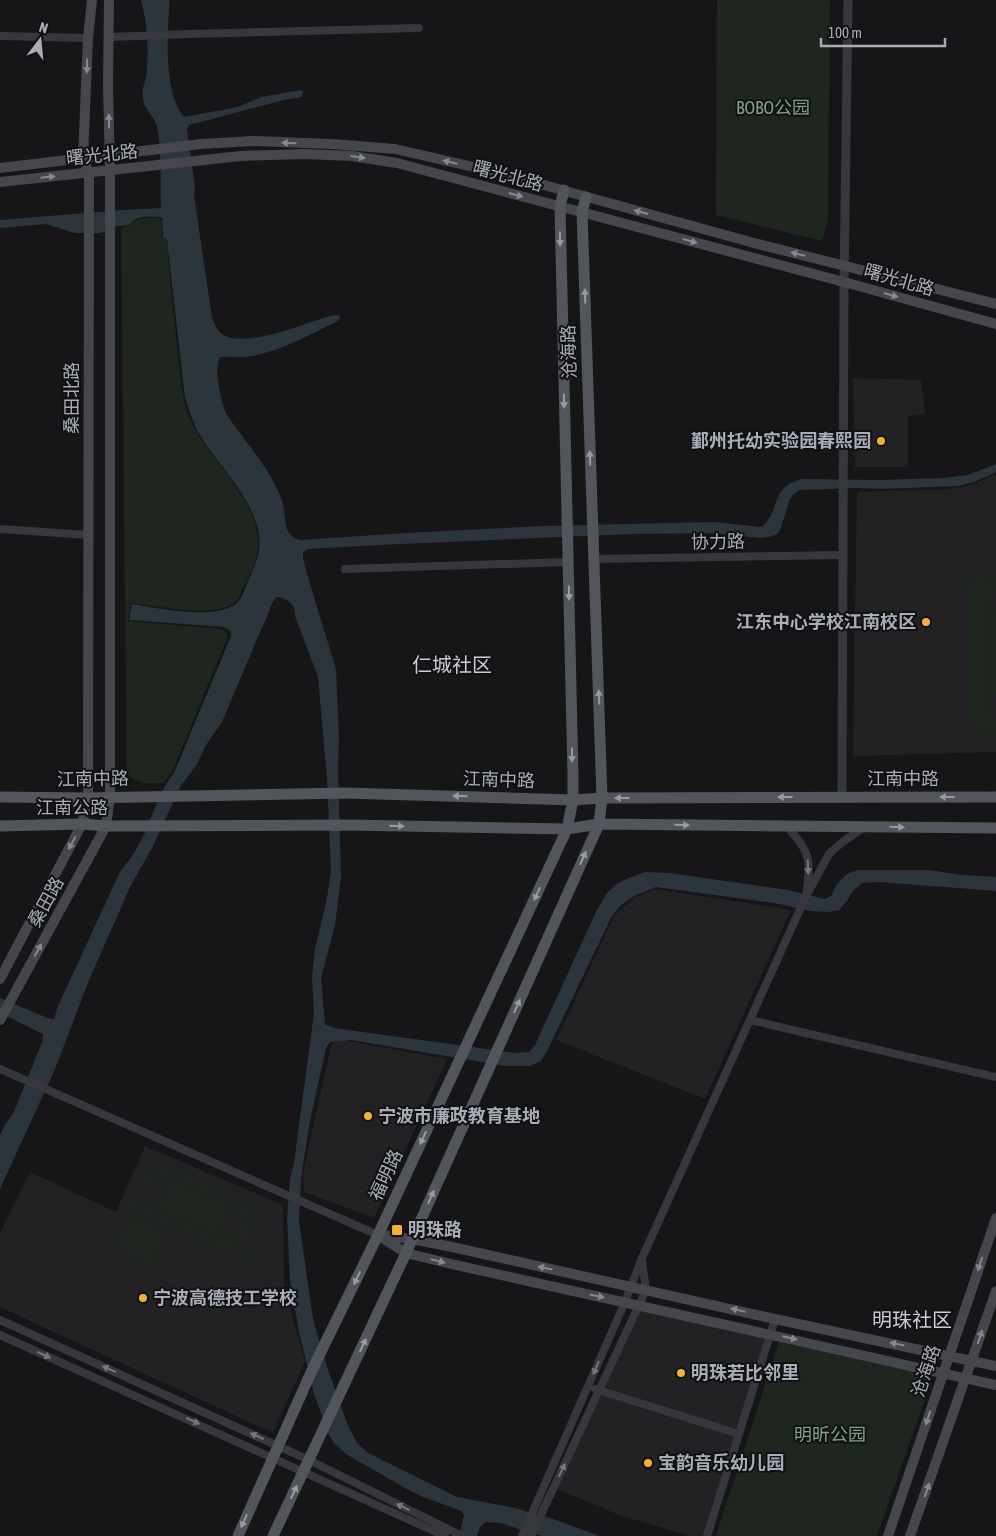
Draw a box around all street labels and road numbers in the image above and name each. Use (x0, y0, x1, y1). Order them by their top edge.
street label: 曙光北路 (65, 140, 139, 169)
street label: 曙光北路 (471, 156, 546, 195)
street label: 曙光北路 (862, 260, 937, 300)
street label: 沧海路 (557, 325, 580, 379)
street label: 桑田北路 (61, 362, 82, 434)
street label: 协力路 (691, 531, 745, 552)
street label: 江南中路 (57, 767, 129, 790)
street label: 江南中路 (463, 768, 535, 791)
street label: 江南中路 (867, 768, 939, 789)
street label: 江南公路 (36, 797, 108, 818)
street label: 桑田路 (23, 873, 68, 930)
street label: 福明路 (365, 1146, 406, 1204)
street label: 沧海路 (907, 1342, 944, 1400)

